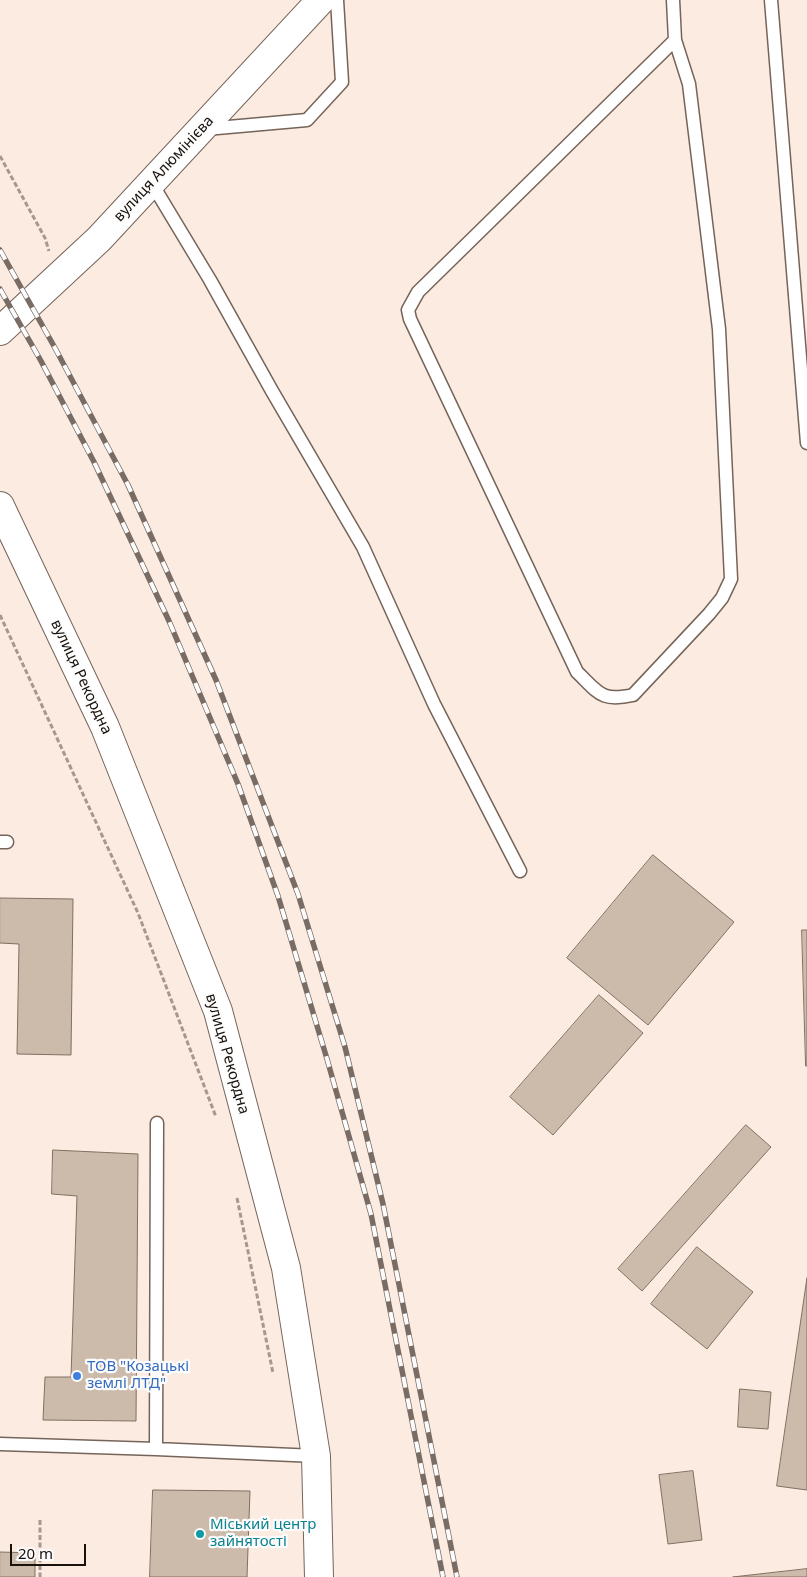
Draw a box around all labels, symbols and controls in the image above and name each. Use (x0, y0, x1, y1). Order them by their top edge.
street label: вулиця Алюмінієва (110, 112, 218, 226)
street label: вулиця Рекордна (47, 617, 115, 737)
street label: вулиця Рекордна (201, 992, 253, 1116)
place label: ТОВ "Козацькі землі ЛТД" (87, 1358, 189, 1393)
marker: ТОВ "Козацькі землі ЛТД" (71, 1370, 83, 1382)
place label: Міський центр зайнятості (210, 1516, 316, 1551)
marker: Міський центр зайнятості (194, 1528, 206, 1540)
scale bar (12, 1534, 89, 1566)
text: 20 m (18, 1543, 53, 1563)

